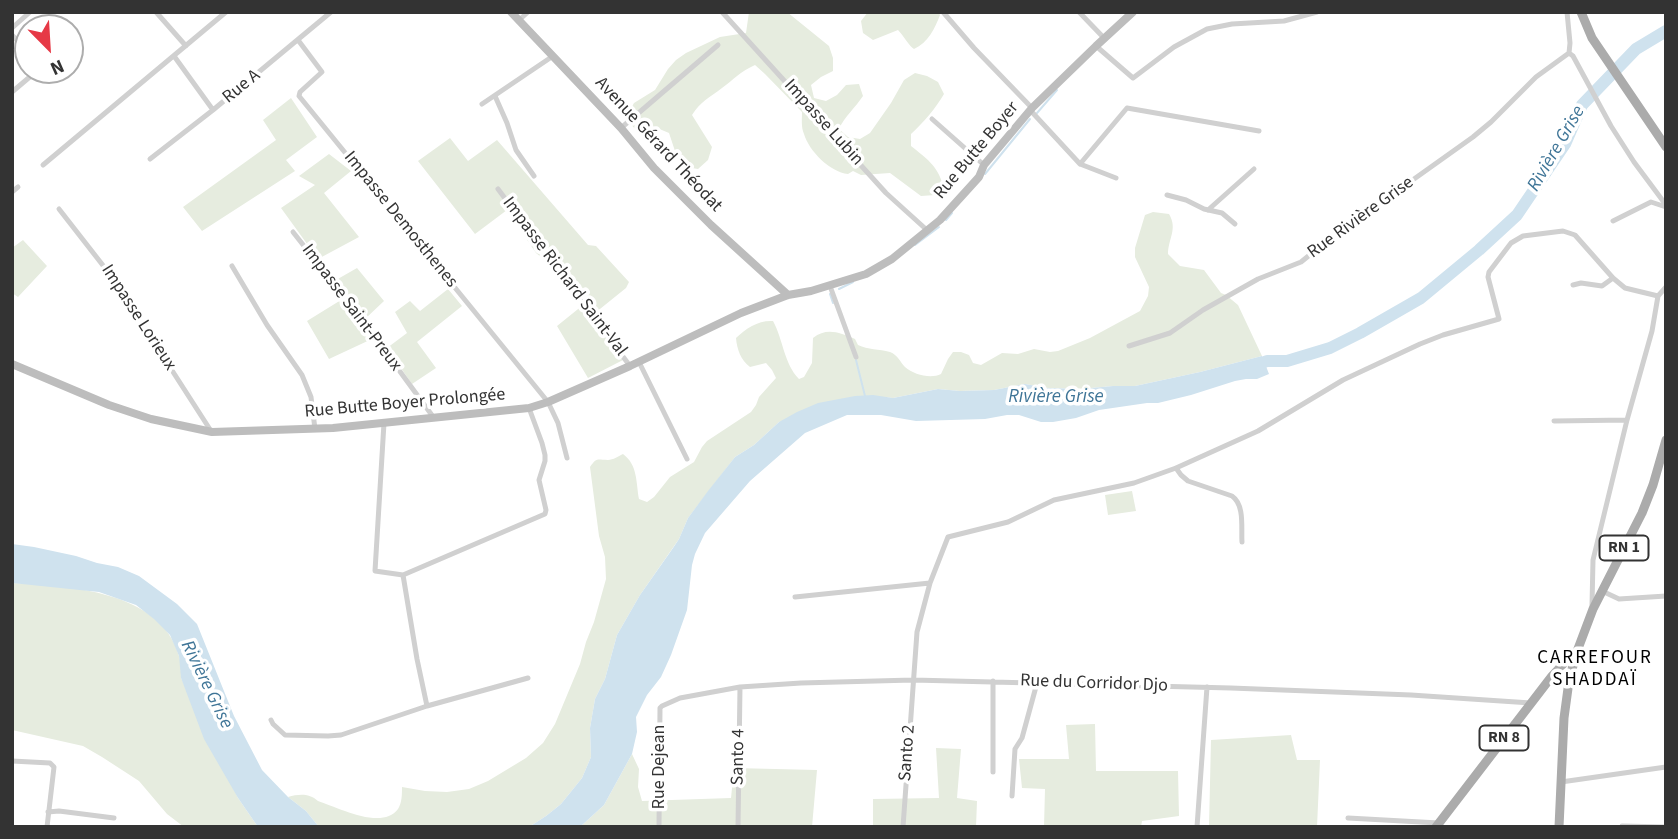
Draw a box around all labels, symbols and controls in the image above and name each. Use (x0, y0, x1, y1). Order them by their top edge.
north arrow (14, 14, 84, 84)
text: N (46, 52, 68, 82)
street label: Rue A (219, 65, 265, 109)
street label: Avenue Gérard Théodat (590, 73, 726, 217)
street label: Impasse Lubin (779, 75, 867, 171)
street label: Rue Butte Boyer (930, 98, 1024, 204)
water label: Rivière Grise (1523, 102, 1591, 196)
street label: Impasse Demosthenes (338, 148, 462, 292)
street label: Rue Rivière Grise (1304, 172, 1418, 264)
street label: Impasse Richard Saint-Val (497, 193, 631, 361)
street label: Impasse Saint-Preux (296, 240, 406, 376)
street label: Impasse Lorieux (96, 261, 180, 375)
street label: Rue Butte Boyer Prolongée (304, 384, 506, 424)
water label: Rivière Grise (1008, 387, 1104, 409)
road number: RN 1 (1600, 536, 1648, 561)
water label: Rivière Grise (175, 637, 237, 733)
district label: CARREFOUR SHADDAÏ (1538, 648, 1652, 692)
street label: Rue du Corridor Djo (1020, 671, 1168, 697)
street label: Santo 2 (895, 724, 921, 782)
street label: Rue Dejean (649, 725, 671, 809)
road number: RN 8 (1480, 726, 1528, 750)
street label: Santo 4 (728, 728, 750, 786)

